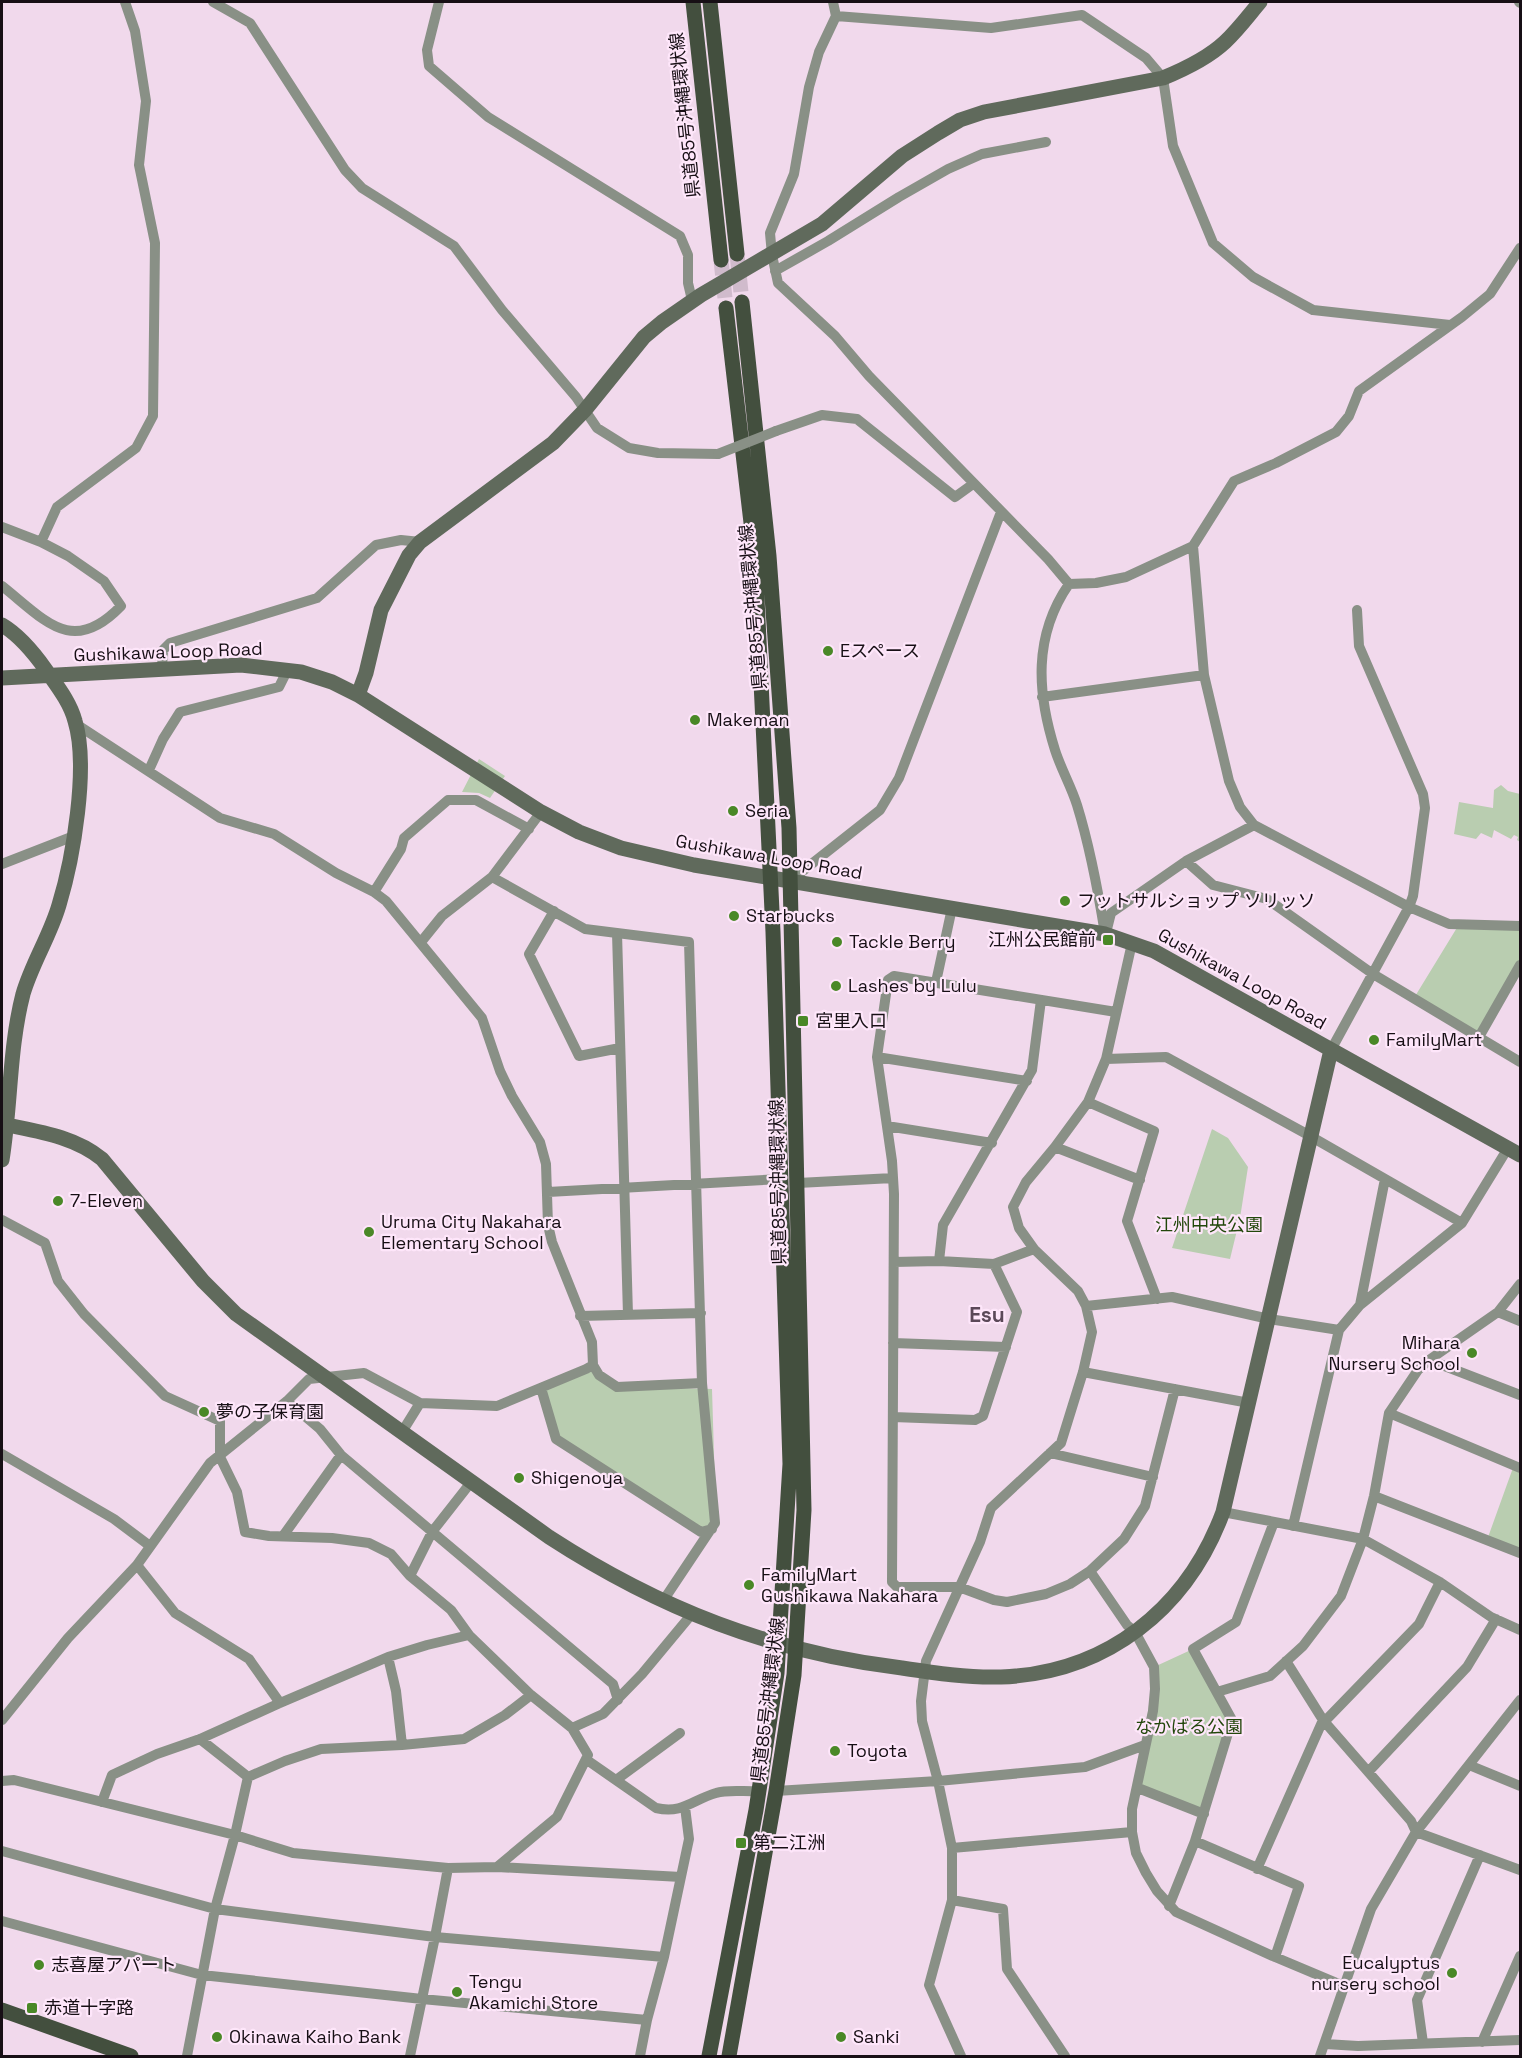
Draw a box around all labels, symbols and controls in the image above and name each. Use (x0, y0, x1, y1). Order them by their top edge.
street label: 県道85号沖縄環状線 (664, 31, 705, 199)
street label: 県道85号沖縄環状線 (734, 523, 771, 691)
street label: Gushikawa Loop Road (73, 637, 263, 666)
place label: Eスペース (840, 639, 920, 662)
marker: Eスペース (821, 644, 835, 658)
place label: Makeman (707, 708, 790, 731)
marker: Makeman (688, 713, 702, 727)
place label: Seria (745, 799, 788, 822)
marker: Seria (726, 804, 740, 818)
street label: Gushikawa Loop Road (674, 829, 864, 884)
place label: フットサルショップ ソリッソ (1077, 889, 1316, 912)
marker: フットサルショップ ソリッソ (1058, 894, 1072, 908)
place label: Starbucks (746, 904, 835, 927)
marker: Starbucks (727, 909, 741, 923)
street label: Gushikawa Loop Road (1154, 923, 1331, 1034)
place label: 江州公民館前 (988, 928, 1096, 951)
place label: Tackle Berry (849, 930, 955, 953)
marker: 江州公民館前 (1101, 933, 1115, 947)
marker: Tackle Berry (830, 935, 844, 949)
place label: Lashes by Lulu (848, 974, 977, 997)
marker: Lashes by Lulu (829, 979, 843, 993)
place label: 宮里入口 (815, 1009, 887, 1032)
marker: 宮里入口 (796, 1014, 810, 1028)
place label: FamilyMart (1386, 1028, 1482, 1051)
marker: FamilyMart (1367, 1033, 1381, 1047)
street label: 県道85号沖縄環状線 (765, 1099, 790, 1265)
place label: 7-Eleven (70, 1189, 143, 1212)
marker: 7-Eleven (51, 1194, 65, 1208)
place label: Uruma City Nakahara Elementary School (381, 1210, 561, 1254)
park label: 江州中央公園 (1155, 1213, 1263, 1236)
marker: Uruma City Nakahara Elementary School (362, 1225, 376, 1239)
district label: Esu (969, 1301, 1005, 1328)
place label: Mihara Nursery School (1328, 1331, 1460, 1375)
marker: Mihara Nursery School (1465, 1346, 1479, 1360)
place label: 夢の子保育園 (216, 1400, 324, 1423)
marker: 夢の子保育園 (197, 1405, 211, 1419)
place label: Shigenoya (531, 1466, 623, 1489)
marker: Shigenoya (512, 1471, 526, 1485)
place label: FamilyMart Gushikawa Nakahara (761, 1563, 938, 1607)
marker: FamilyMart Gushikawa Nakahara (742, 1578, 756, 1592)
street label: 県道85号沖縄環状線 (746, 1616, 789, 1784)
park label: なかばる公園 (1135, 1715, 1243, 1738)
place label: Toyota (847, 1739, 907, 1762)
marker: Toyota (828, 1744, 842, 1758)
place label: 第二江洲 (753, 1831, 825, 1854)
marker: 第二江洲 (734, 1836, 748, 1850)
place label: Eucalyptus nursery school (1311, 1951, 1440, 1995)
place label: 志喜屋アパート (51, 1953, 177, 1976)
marker: 志喜屋アパート (32, 1958, 46, 1972)
marker: Eucalyptus nursery school (1445, 1966, 1459, 1980)
place label: Tengu Akamichi Store (469, 1970, 598, 2014)
marker: Tengu Akamichi Store (450, 1985, 464, 1999)
place label: 赤道十字路 (44, 1996, 134, 2019)
marker: 赤道十字路 (25, 2001, 39, 2015)
place label: Okinawa Kaiho Bank (229, 2025, 401, 2048)
place label: Sanki (853, 2025, 900, 2048)
marker: Okinawa Kaiho Bank (210, 2030, 224, 2044)
marker: Sanki (834, 2030, 848, 2044)

